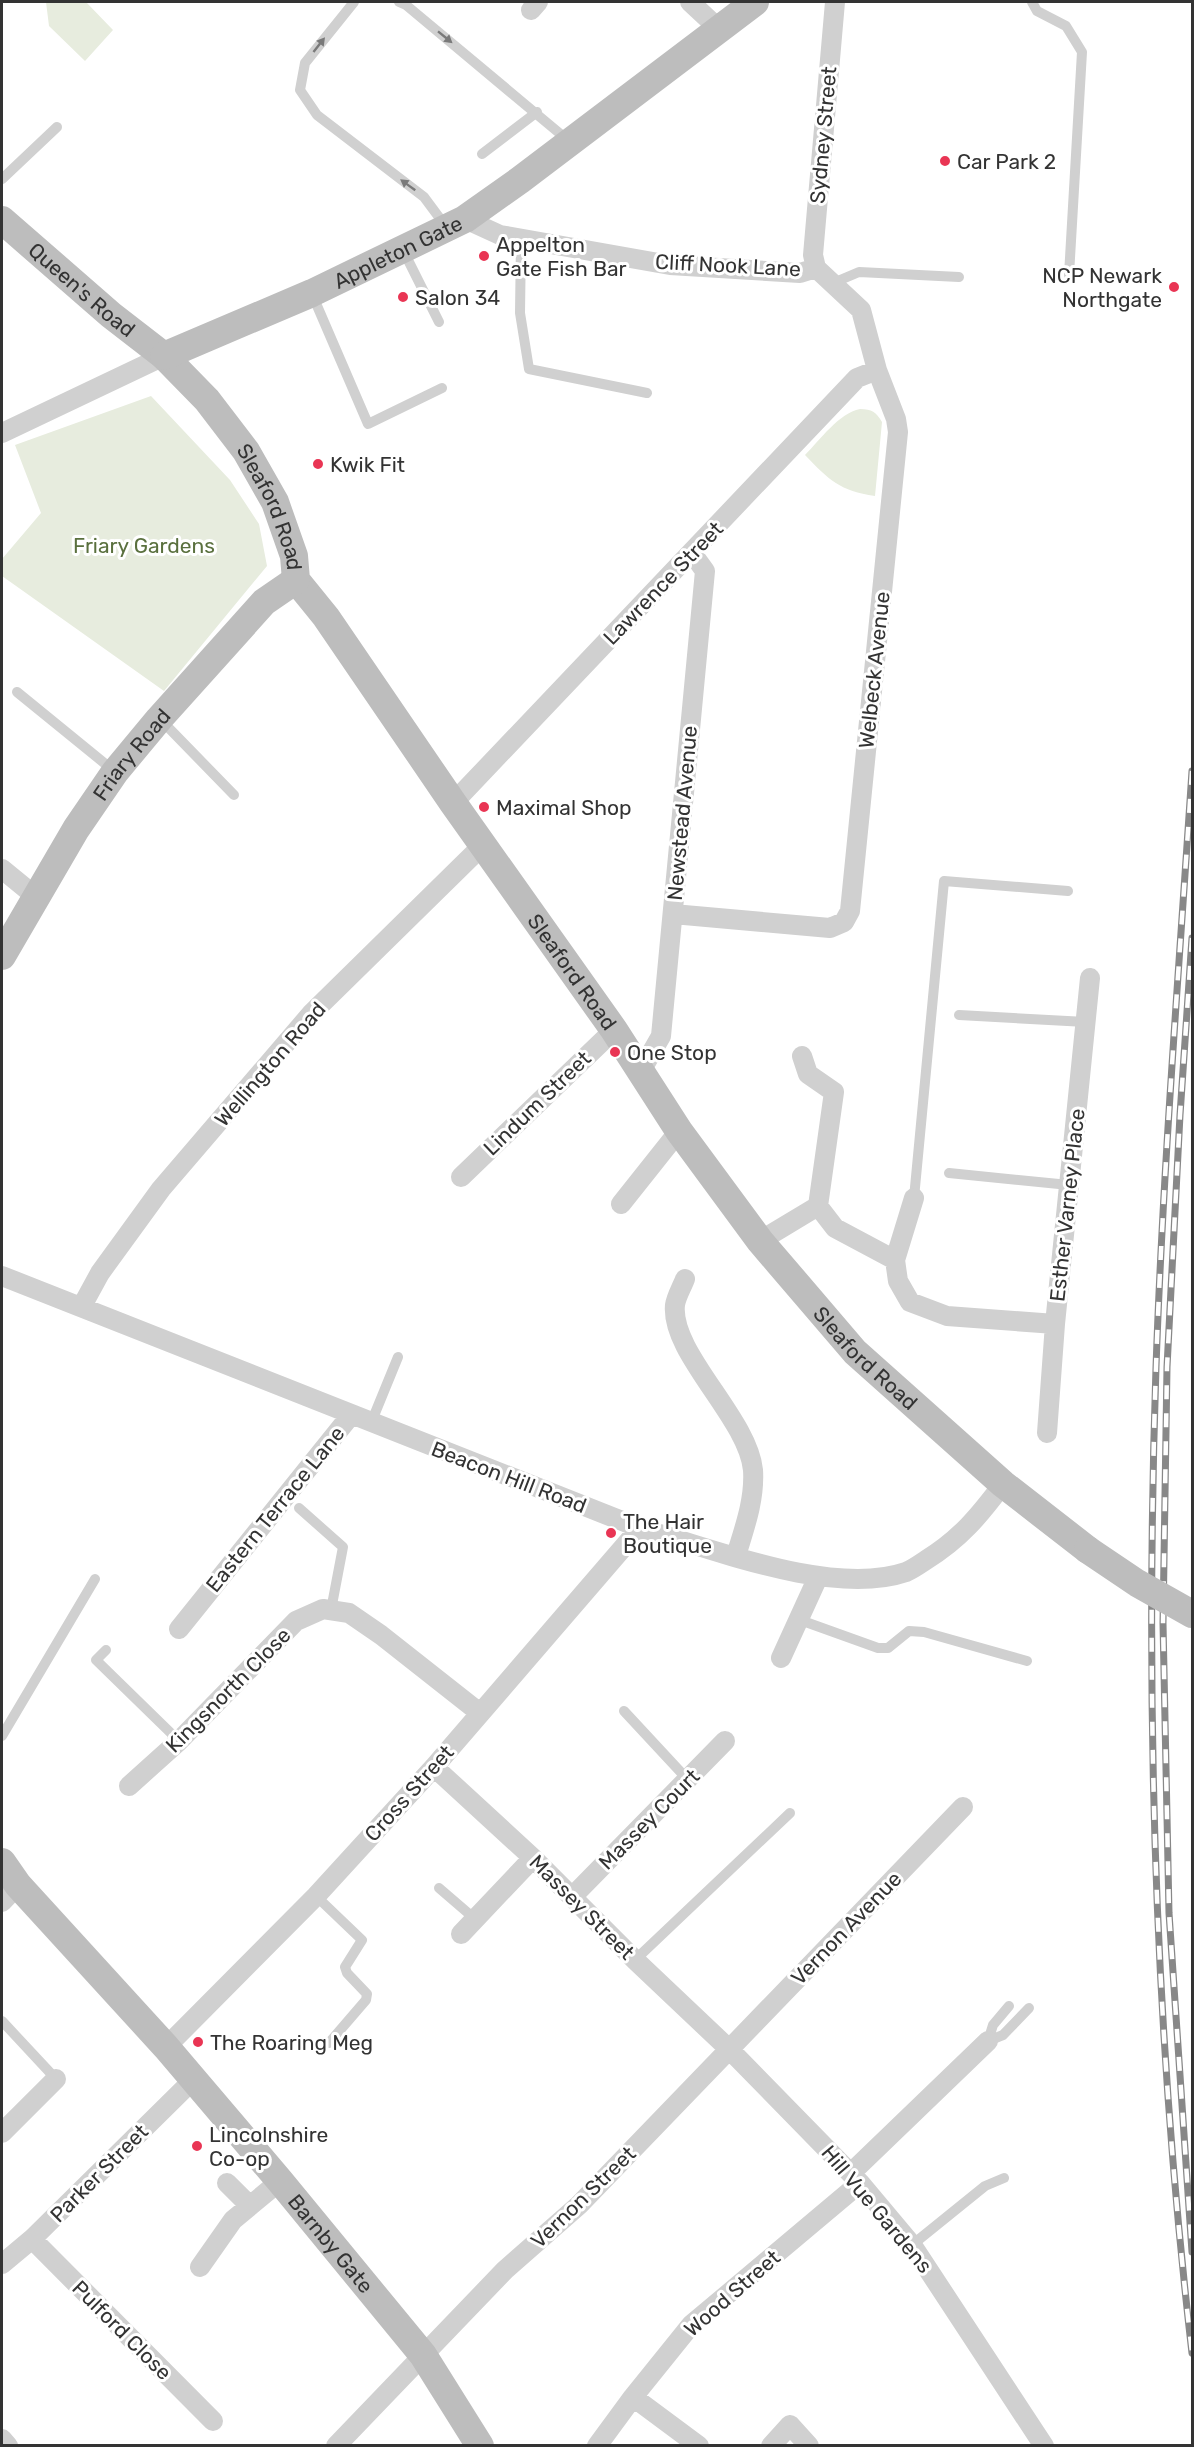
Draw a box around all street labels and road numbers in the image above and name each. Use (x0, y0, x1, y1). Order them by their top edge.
street label: Sydney Street (805, 65, 841, 205)
street label: Appleton Gate (329, 210, 466, 293)
street label: Queen's Road (24, 237, 140, 342)
street label: Cliff Nook Lane (655, 249, 801, 281)
street label: Sleaford Road (232, 438, 308, 571)
street label: Lawrence Street (598, 516, 728, 650)
street label: Welbeck Avenue (853, 590, 895, 750)
street label: Friary Road (87, 703, 175, 805)
street label: Newstead Avenue (662, 724, 702, 902)
street label: Sleaford Road (523, 909, 622, 1035)
street label: Wellington Road (209, 997, 331, 1131)
street label: Lindum Street (478, 1046, 596, 1160)
street label: Esther Varney Place (1044, 1107, 1090, 1303)
street label: Sleaford Road (809, 1301, 923, 1415)
street label: Eastern Terrace Lane (200, 1421, 350, 1597)
street label: Beacon Hill Road (428, 1436, 590, 1518)
street label: Kingsnorth Close (160, 1622, 296, 1758)
street label: Cross Street (359, 1740, 459, 1846)
street label: Massey Court (593, 1763, 705, 1875)
street label: Massey Street (524, 1849, 640, 1965)
street label: Vernon Avenue (786, 1866, 906, 1990)
street label: Parker Street (45, 2119, 153, 2227)
street label: Hill Vue Gardens (816, 2140, 938, 2278)
street label: Vernon Street (525, 2141, 641, 2253)
street label: Barnby Gate (283, 2189, 379, 2298)
street label: Wood Street (679, 2245, 785, 2341)
street label: Pulford Close (67, 2275, 177, 2385)

